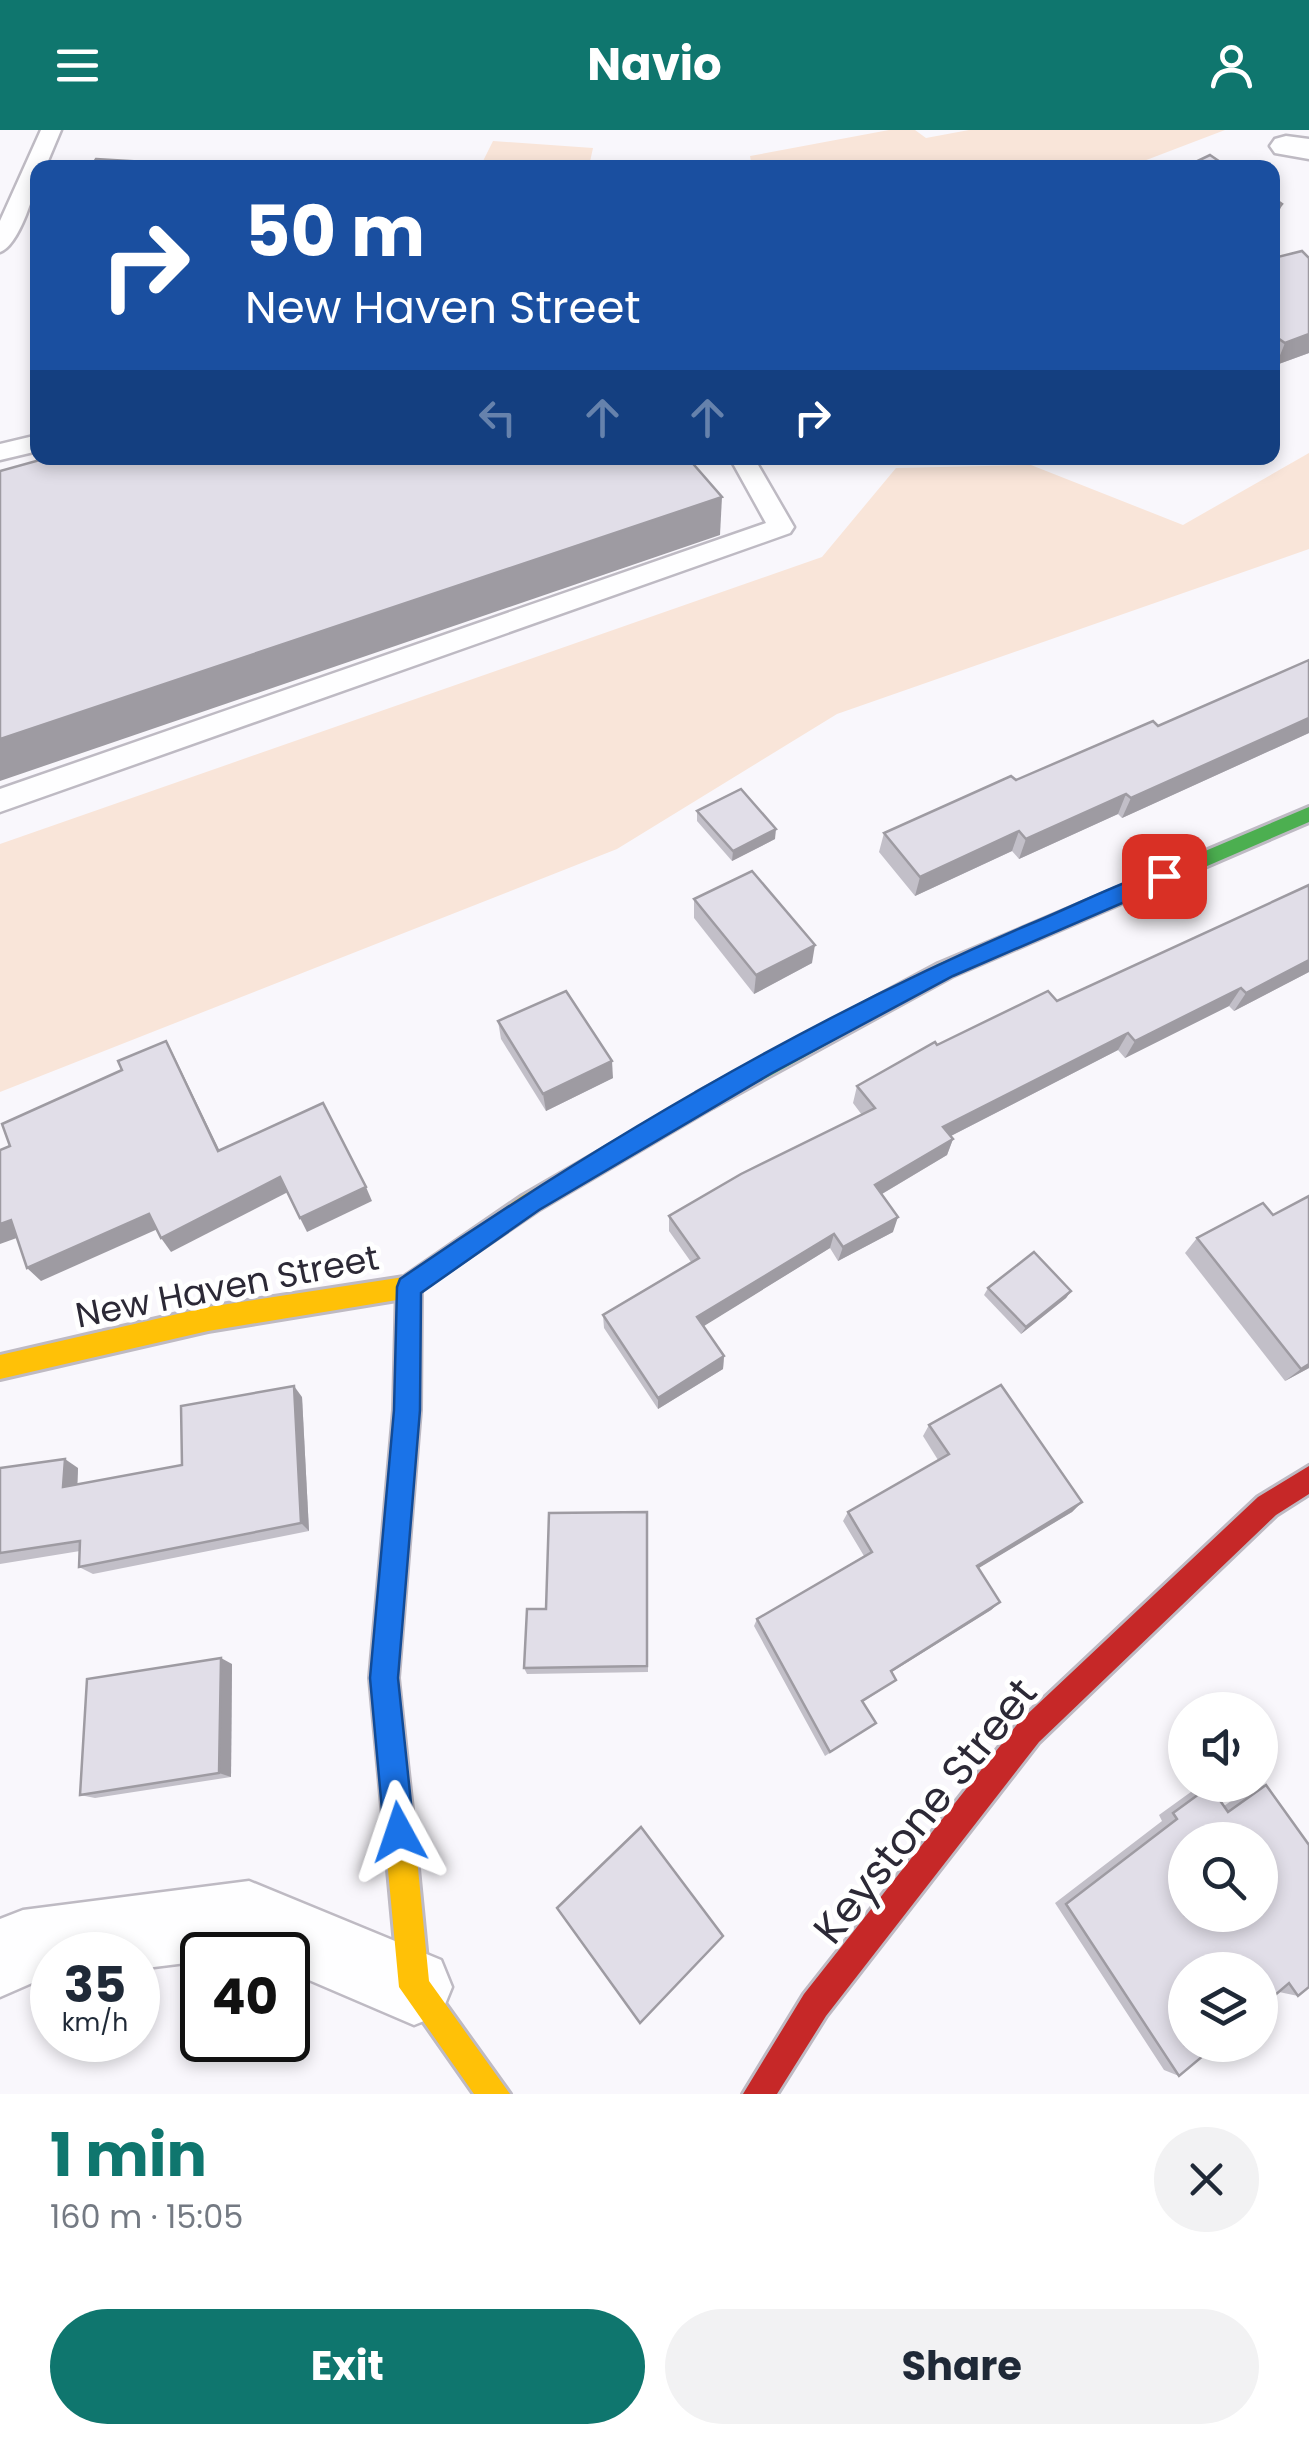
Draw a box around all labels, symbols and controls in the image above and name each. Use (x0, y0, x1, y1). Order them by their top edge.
text: Navio (587, 33, 722, 96)
icon: menu (50, 38, 105, 93)
icon: person (1204, 38, 1259, 93)
text: 50 m (245, 182, 425, 281)
icon: right (80, 200, 210, 330)
text: New Haven Street (245, 276, 641, 339)
icon: left (470, 390, 525, 445)
icon: ahead (575, 390, 630, 445)
icon: ahead (680, 390, 735, 445)
icon: right (785, 390, 840, 445)
pin (1122, 834, 1207, 919)
icon: arrive (1137, 849, 1192, 904)
street label: New Haven Street (71, 1233, 383, 1339)
street label: Keystone Street (799, 1666, 1051, 1956)
map controls (1168, 1692, 1278, 2062)
button: sound (1168, 1692, 1278, 1802)
position arrow (347, 1780, 451, 1884)
button: search (1168, 1822, 1278, 1932)
speed limit sign: 40 (180, 1932, 310, 2062)
text: 35 (64, 1949, 126, 2020)
button: layers (1168, 1952, 1278, 2062)
text: km/h (62, 2005, 128, 2040)
text: 1 min (50, 2113, 207, 2197)
button: close (1154, 2127, 1259, 2232)
text: 160 m · 15:05 (50, 2194, 243, 2239)
button: Exit (50, 2309, 645, 2424)
button: Share (665, 2309, 1259, 2424)

